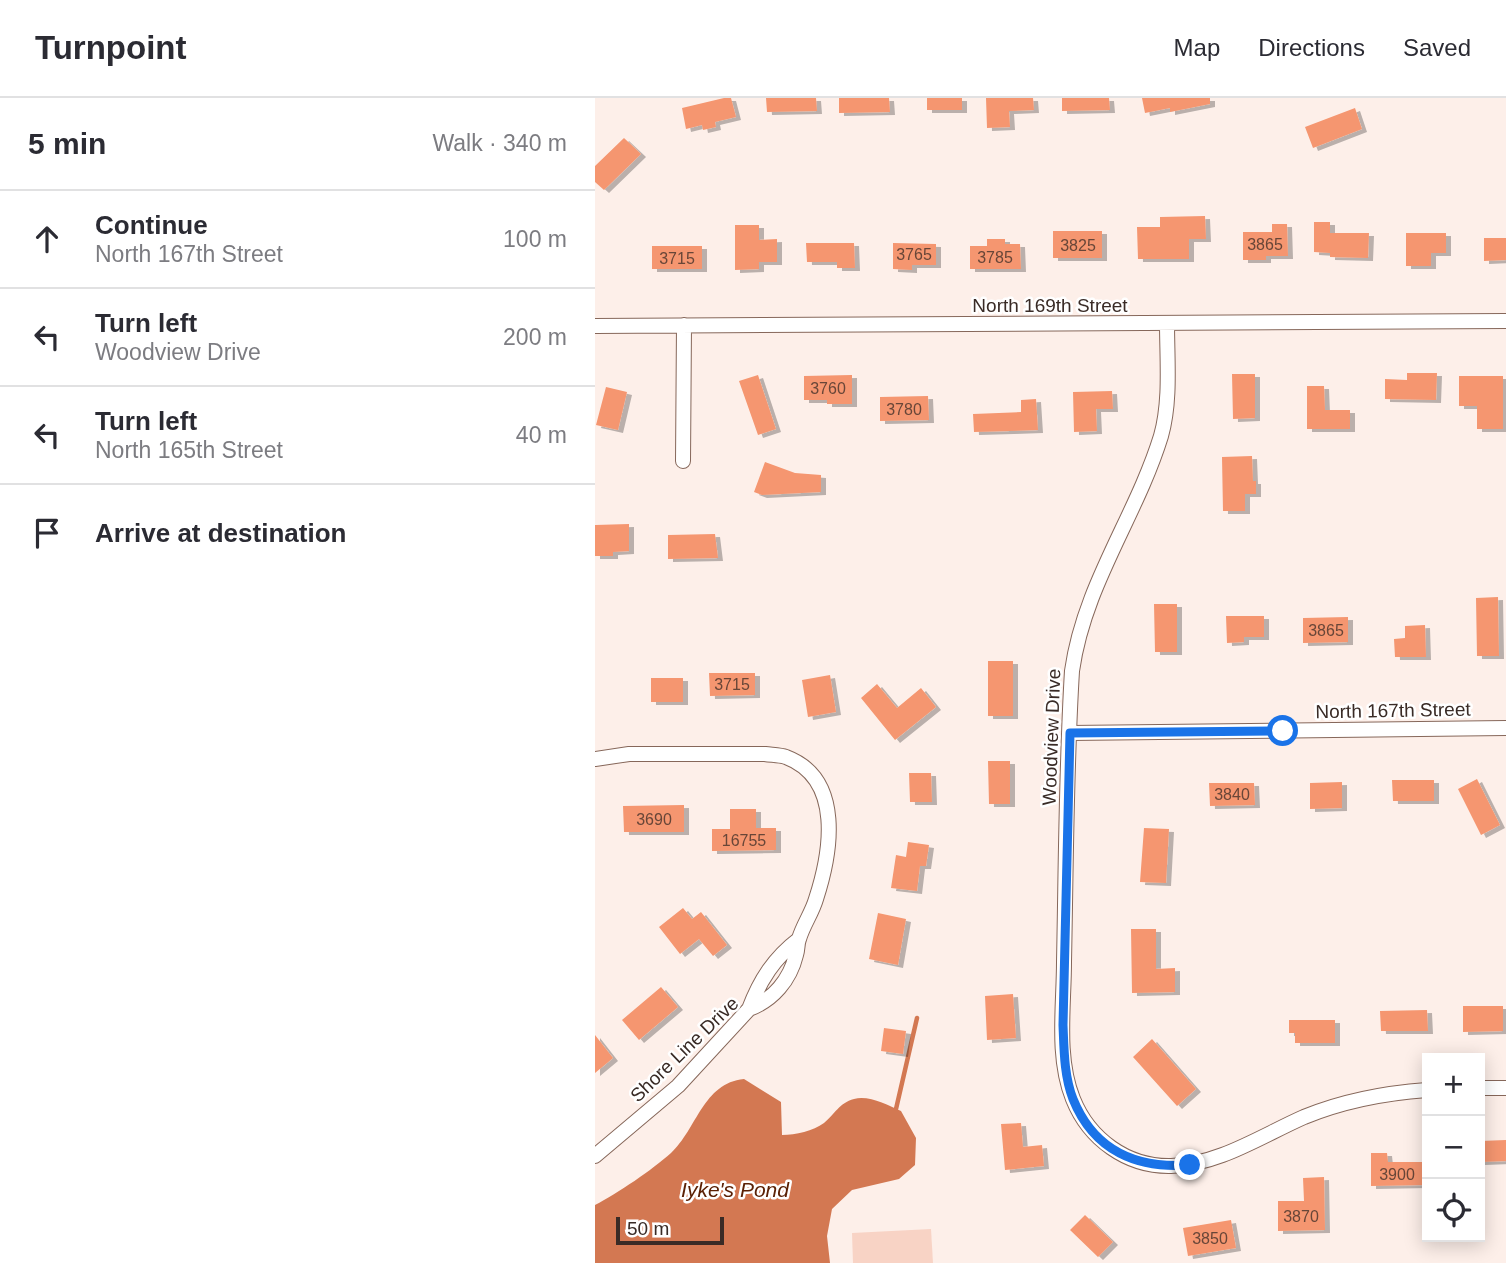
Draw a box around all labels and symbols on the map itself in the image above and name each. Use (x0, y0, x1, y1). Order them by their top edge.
house number: 3865 (1247, 236, 1283, 253)
house number: 3825 (1060, 237, 1096, 254)
house number: 3765 (896, 246, 932, 263)
house number: 3785 (977, 249, 1013, 266)
house number: 3715 (659, 250, 695, 267)
street label: North 169th Street (972, 295, 1128, 316)
house number: 3760 (810, 380, 846, 397)
house number: 3780 (886, 401, 922, 418)
house number: 3865 (1308, 622, 1344, 639)
street label: Woodview Drive (1039, 668, 1064, 806)
house number: 3715 (714, 676, 750, 693)
street label: North 167th Street (1315, 699, 1472, 722)
route start (1267, 715, 1298, 746)
house number: 3840 (1214, 786, 1250, 803)
house number: 3690 (636, 811, 672, 828)
house number: 16755 (722, 832, 766, 849)
street label: Shore Line Drive (626, 993, 743, 1106)
route end (1174, 1149, 1205, 1180)
house number: 3900 (1379, 1166, 1415, 1183)
water label: Iyke's Pond (681, 1178, 790, 1201)
house number: 3870 (1283, 1208, 1319, 1225)
scale bar (616, 1214, 725, 1246)
house number: 3850 (1192, 1230, 1228, 1247)

